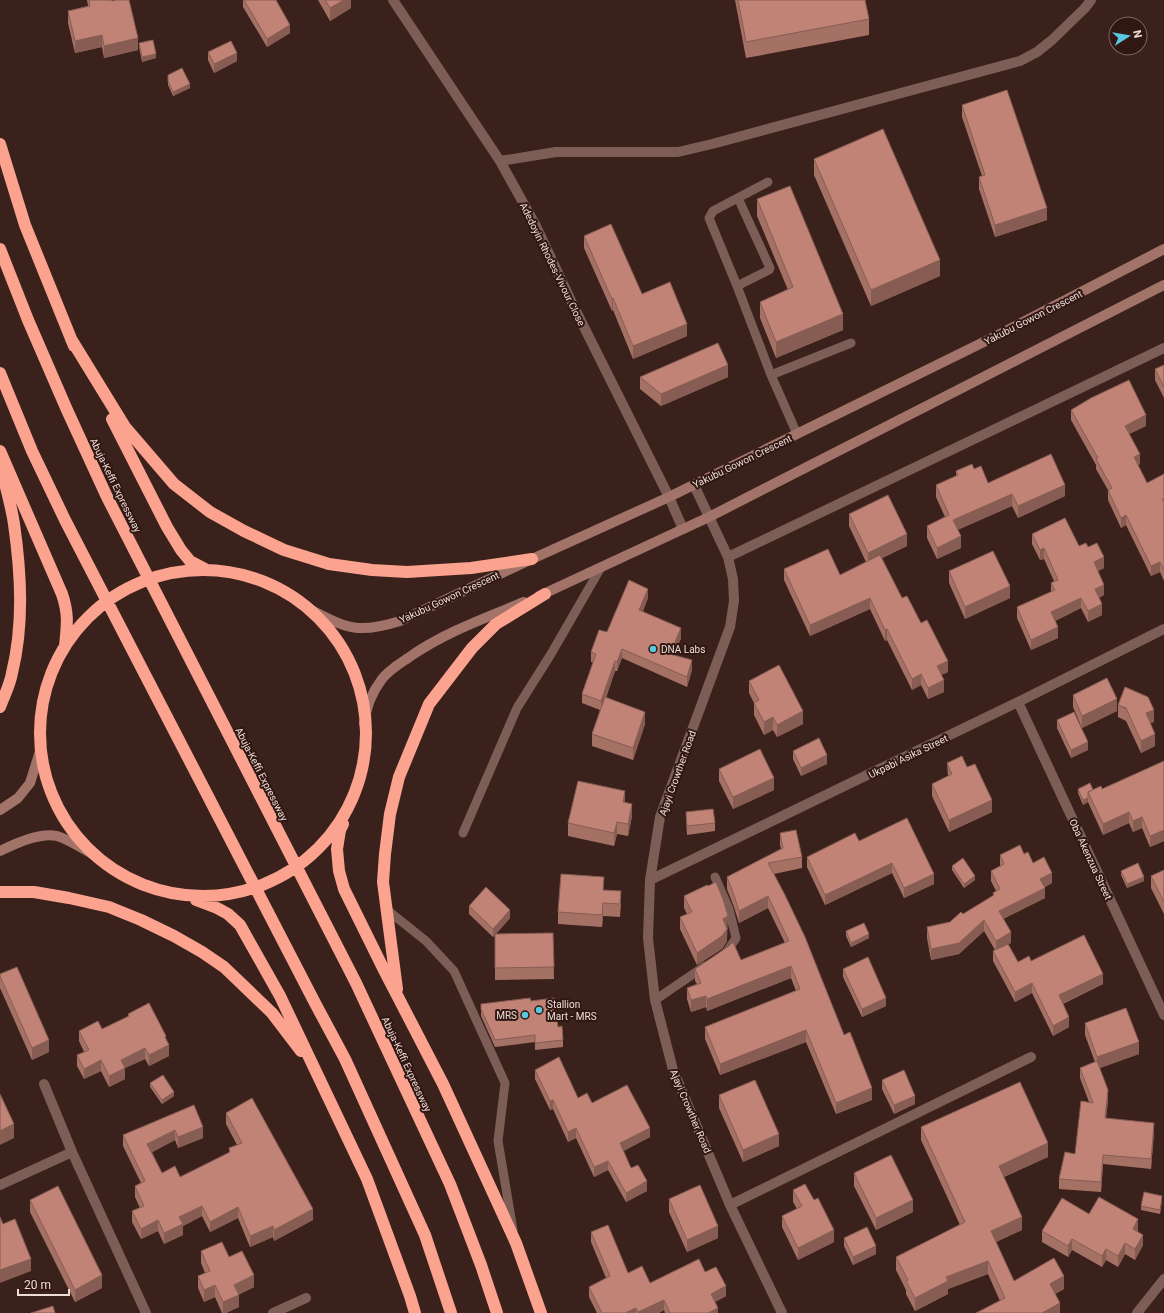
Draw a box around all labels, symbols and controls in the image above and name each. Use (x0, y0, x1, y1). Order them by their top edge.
north arrow (1108, 16, 1148, 56)
text: N (1130, 29, 1145, 39)
street label: Adedoyin Rhodes-Vivour Close (518, 201, 587, 328)
street label: Yakubu Gowon Crescent (982, 288, 1084, 347)
street label: Yakubu Gowon Crescent (691, 433, 793, 490)
street label: Abuja-Keffi Expressway (88, 436, 143, 534)
street label: Yakubu Gowon Crescent (398, 570, 501, 625)
marker: DNA Labs (648, 644, 658, 654)
place label: DNA Labs (661, 644, 705, 655)
street label: Abuja-Keffi Expressway (233, 726, 290, 823)
street label: Ajayi Crowther Road (657, 729, 698, 817)
street label: Ukpabi Asika Street (867, 733, 950, 780)
street label: Oba Akenzua Street (1067, 817, 1114, 901)
place label: Stallion Mart - MRS (547, 999, 597, 1022)
marker: Stallion Mart - MRS (534, 1005, 544, 1015)
place label: MRS (496, 1010, 517, 1021)
marker: MRS (520, 1010, 530, 1020)
street label: Abuja-Keffi Expressway (380, 1015, 434, 1114)
street label: Ajayi Crowther Road (668, 1068, 713, 1155)
scale bar (18, 1271, 69, 1297)
text: 20 m (24, 1278, 51, 1292)

